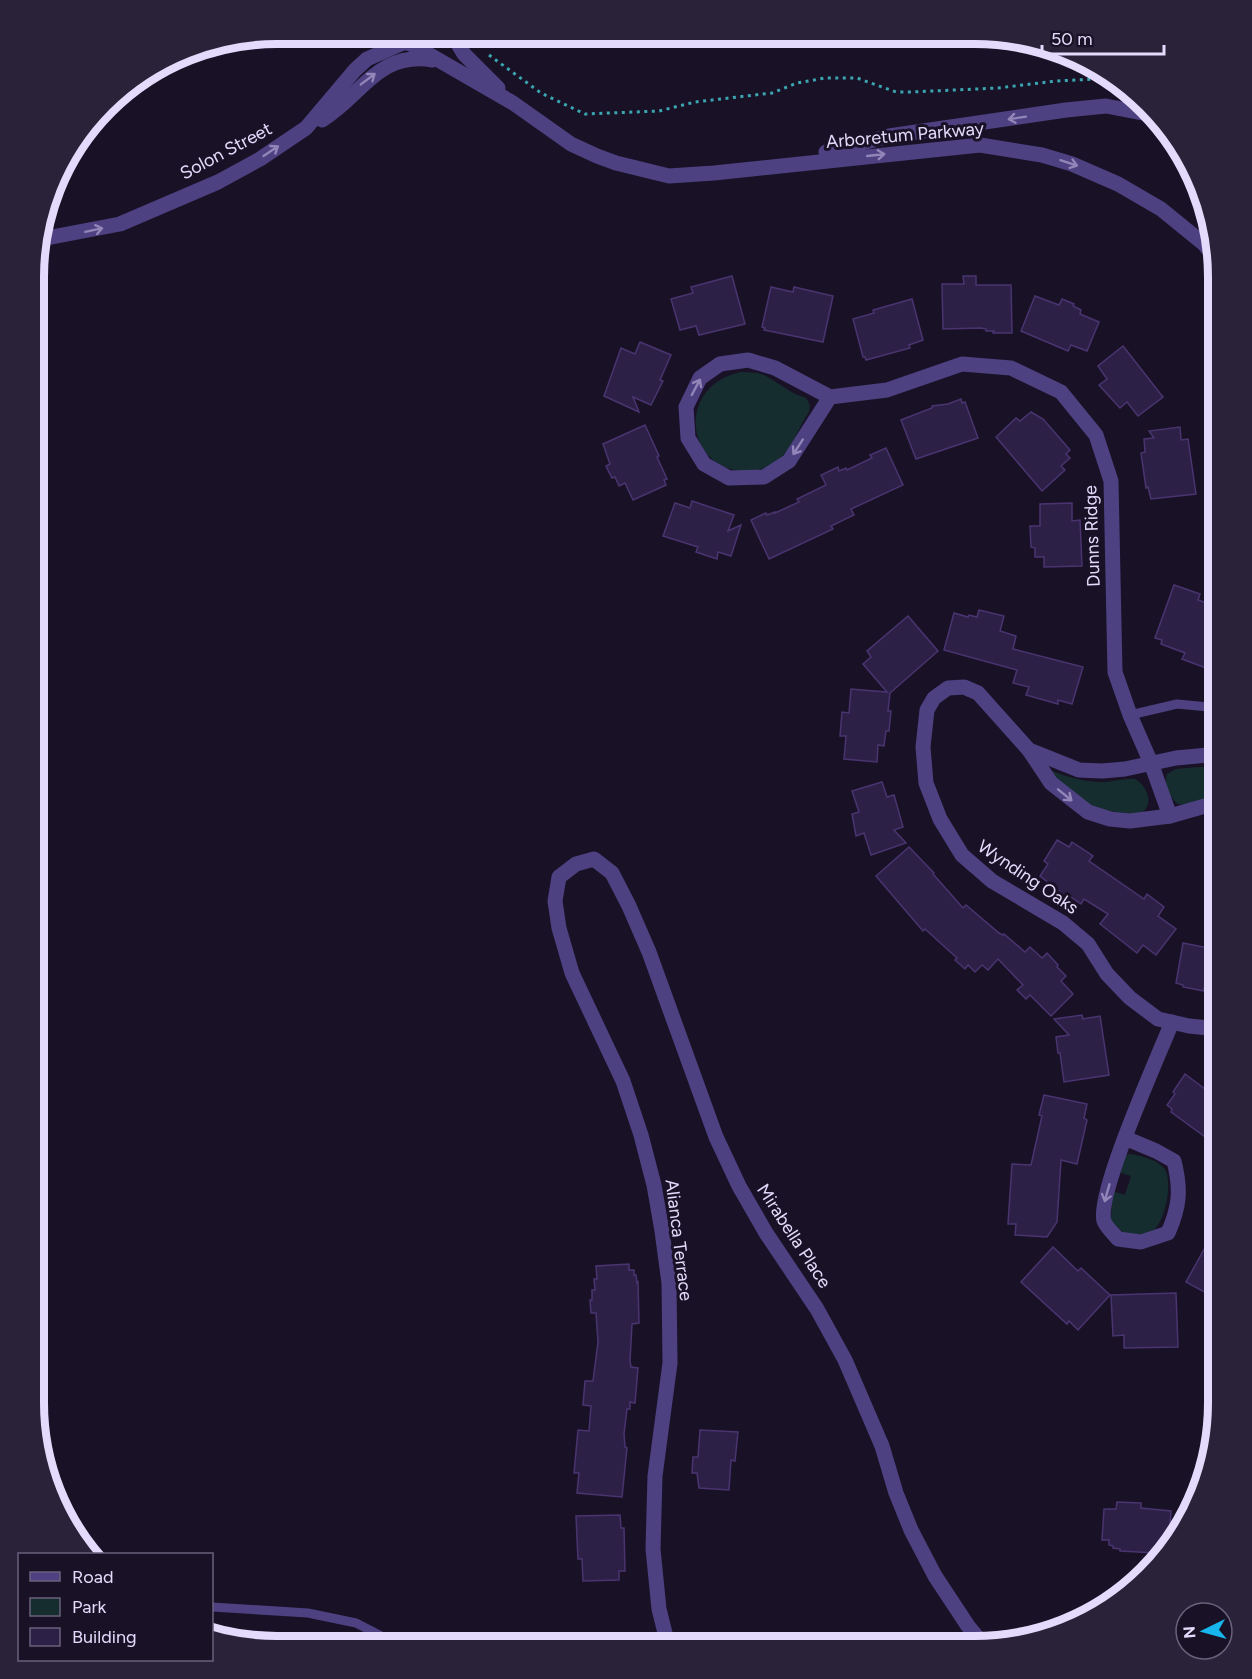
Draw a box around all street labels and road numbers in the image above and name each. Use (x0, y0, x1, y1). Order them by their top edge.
street label: Arboretum Parkway (825, 117, 985, 153)
street label: Solon Street (176, 118, 276, 184)
street label: Dunns Ridge (1079, 485, 1105, 587)
street label: Wynding Oaks (973, 835, 1083, 919)
street label: Alianca Terrace (661, 1178, 697, 1302)
street label: Mirabella Place (752, 1180, 836, 1292)

